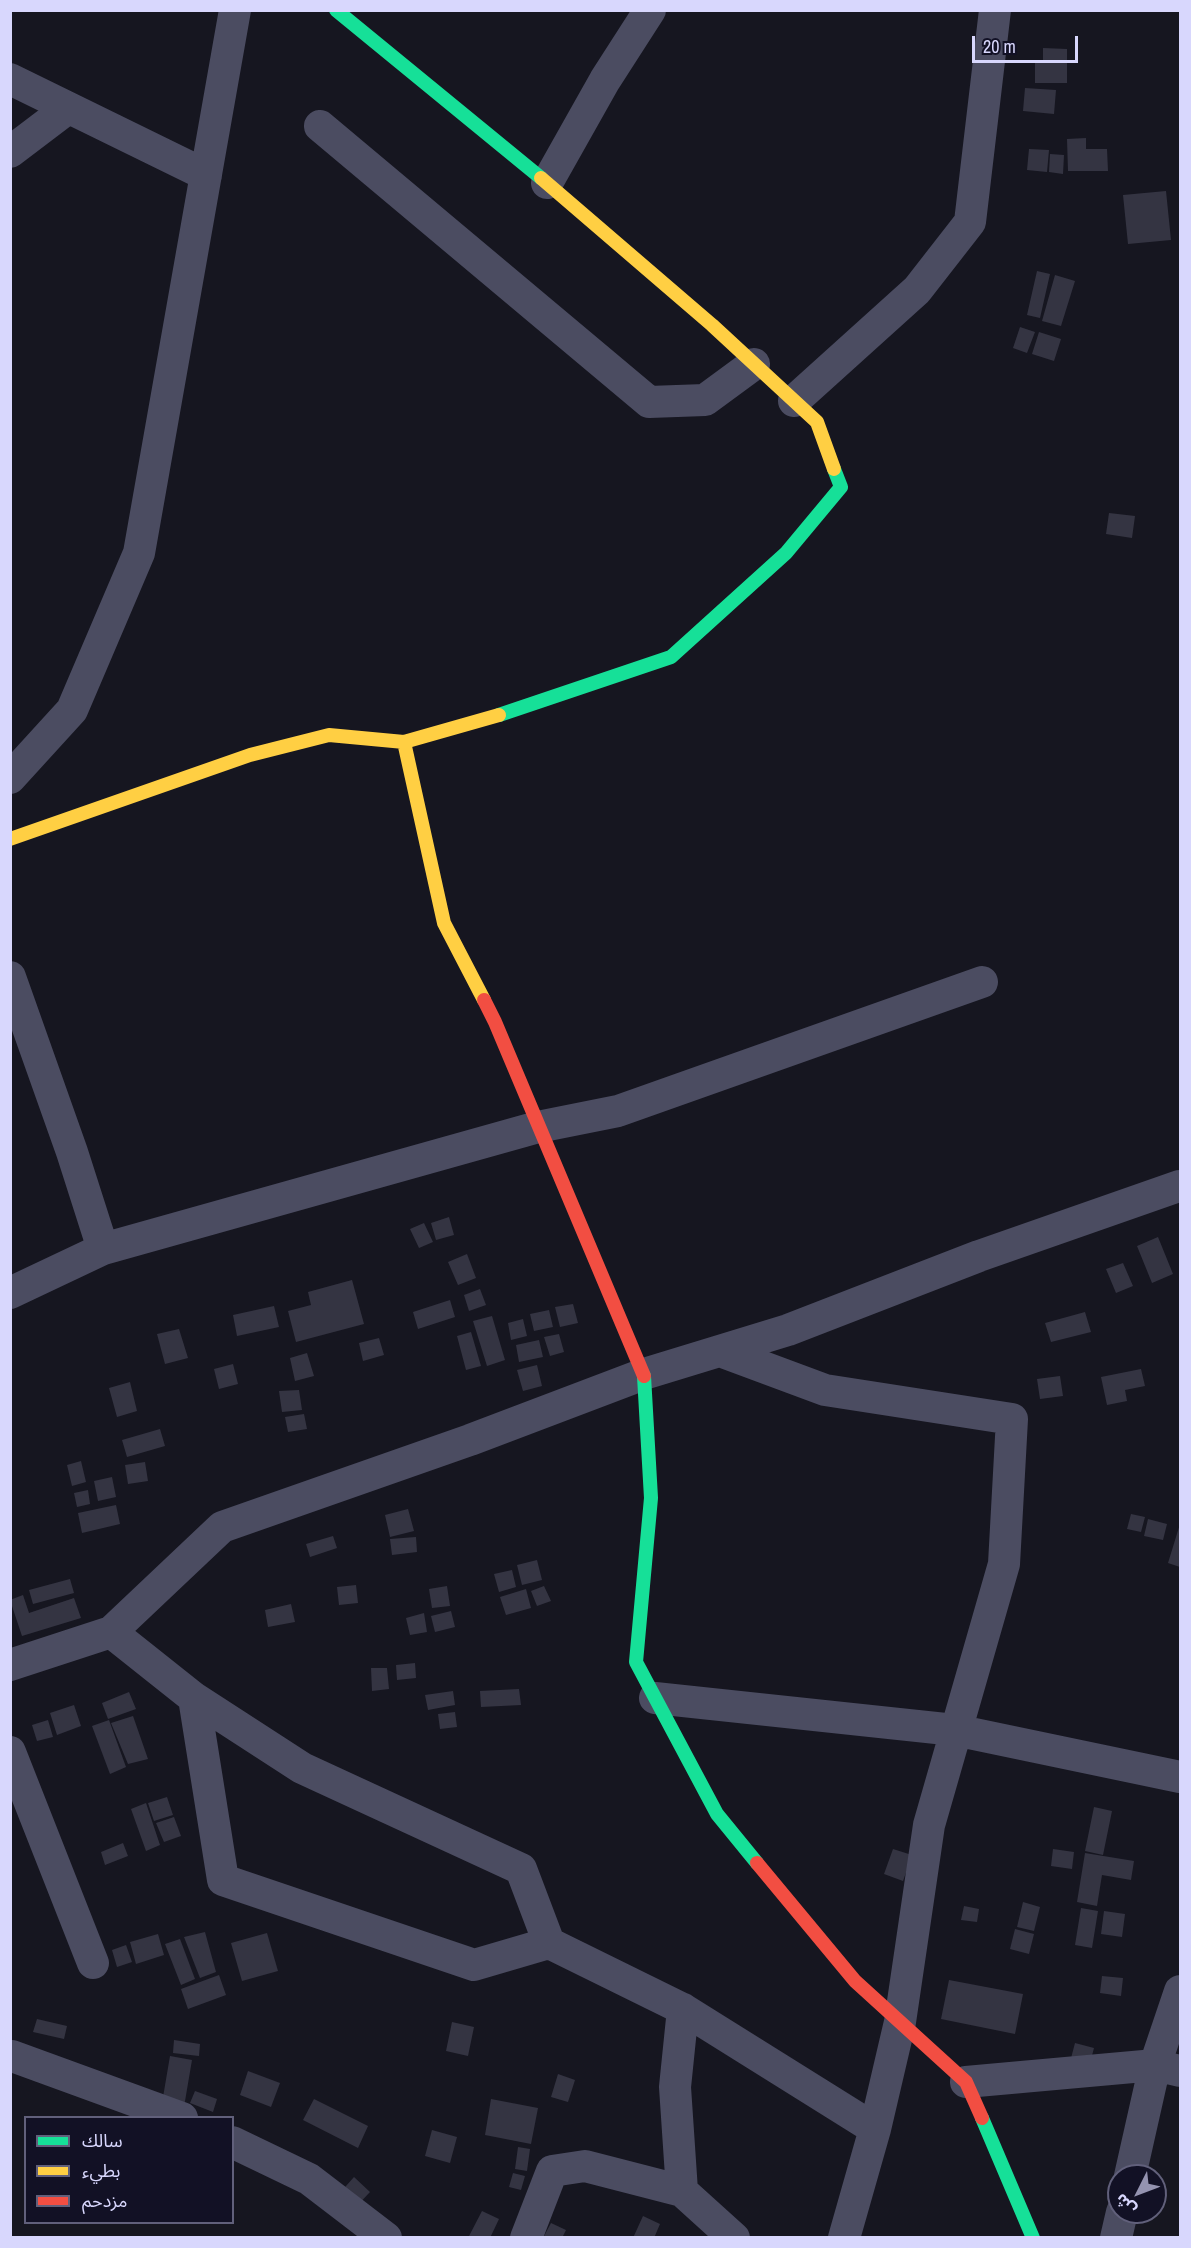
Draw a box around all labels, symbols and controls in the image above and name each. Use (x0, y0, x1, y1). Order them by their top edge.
scale bar (975, 24, 1082, 62)
text: 20 m (983, 34, 1016, 59)
legend (24, 2116, 234, 2224)
text: سالك (82, 2128, 123, 2153)
text: بطيء (82, 2158, 120, 2183)
north arrow (1107, 2164, 1167, 2224)
text: مزدحم (82, 2188, 127, 2213)
text: ش (1110, 2189, 1141, 2220)

